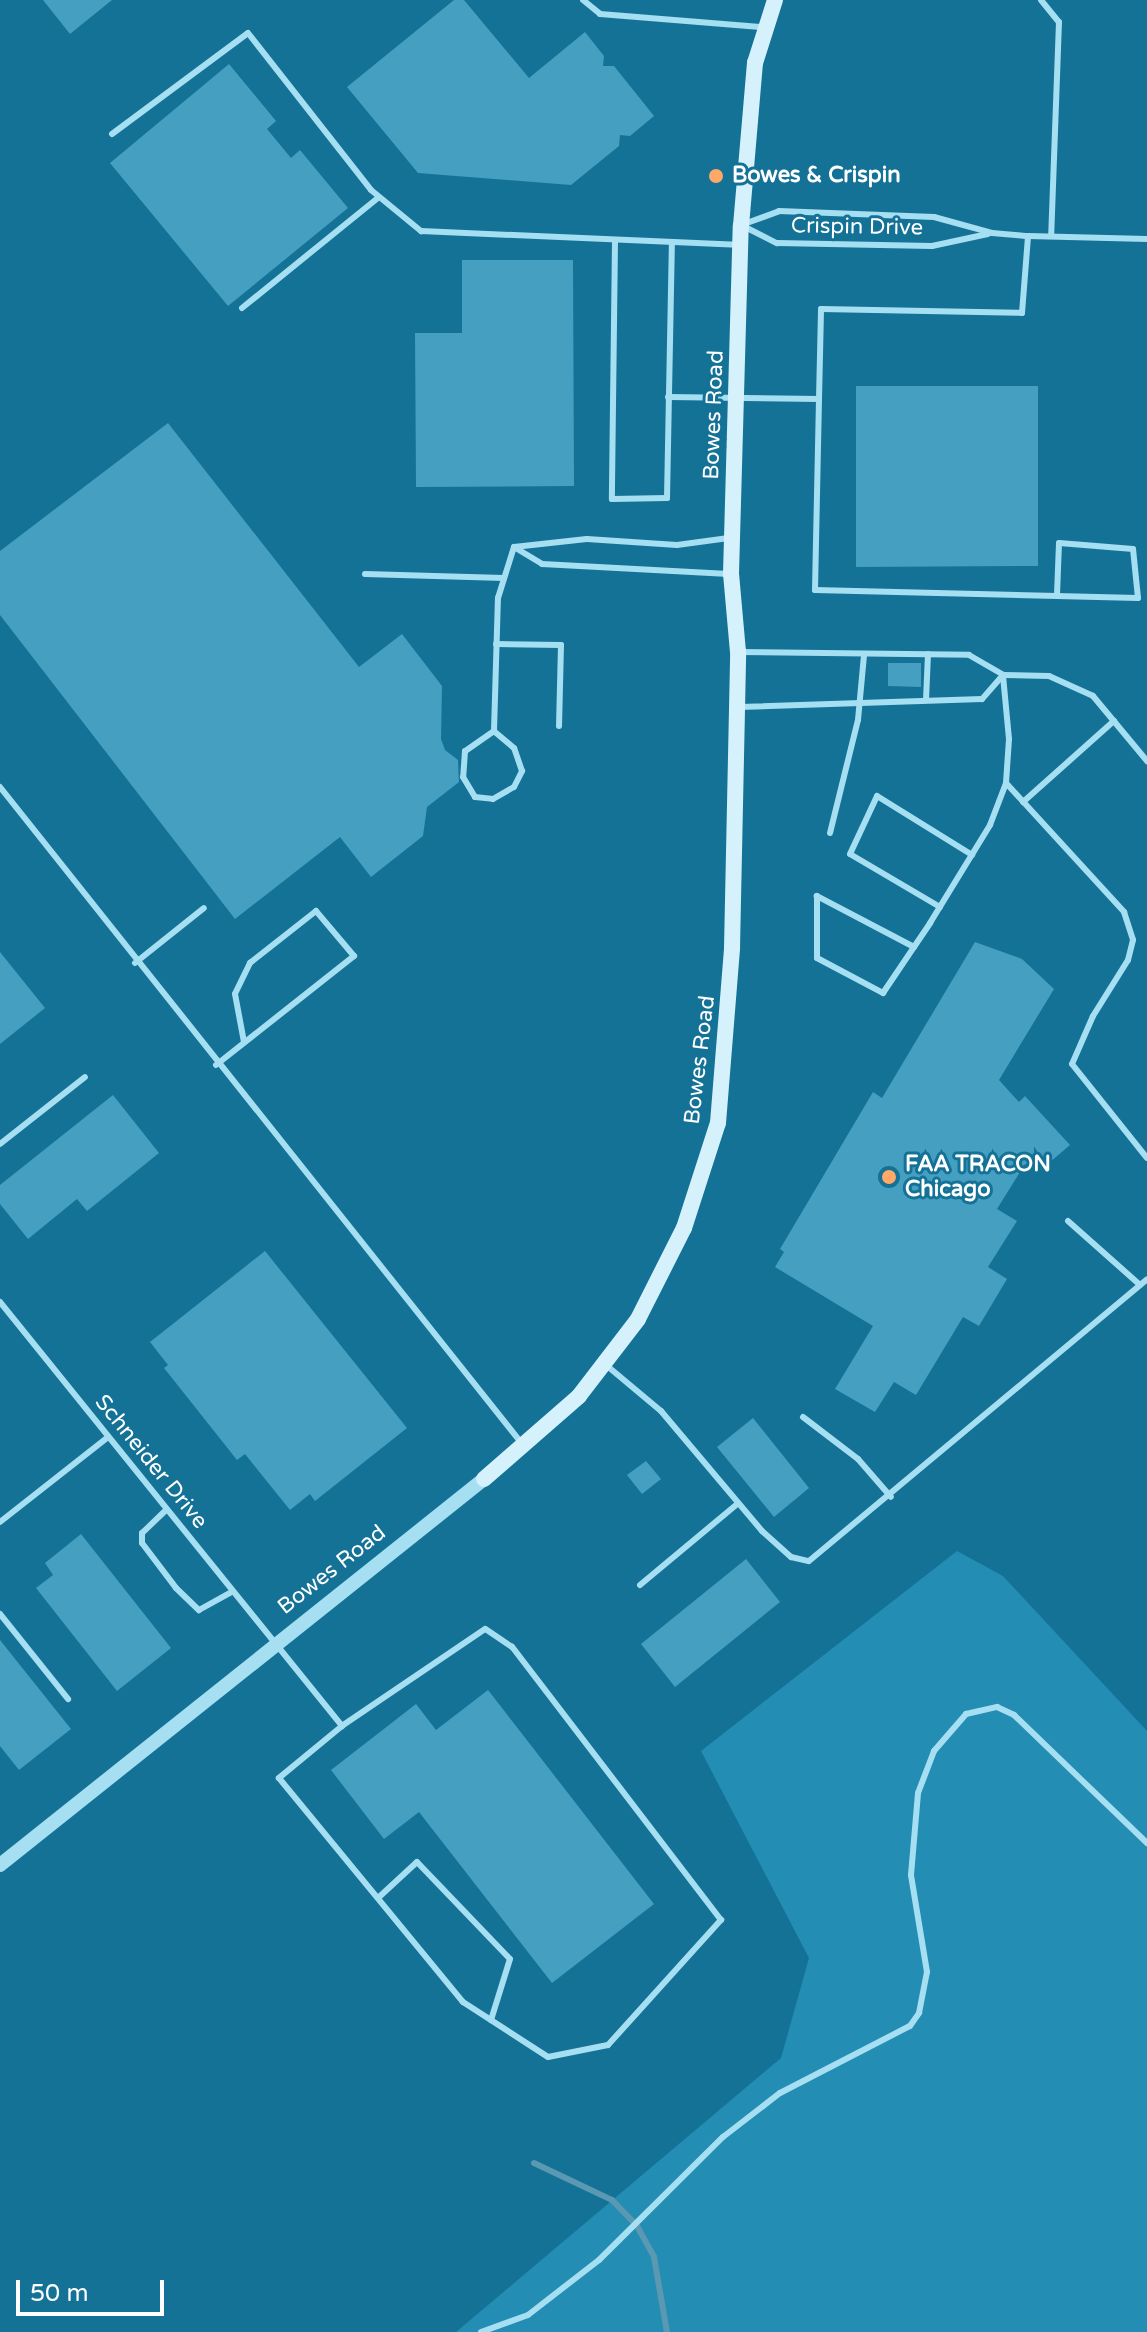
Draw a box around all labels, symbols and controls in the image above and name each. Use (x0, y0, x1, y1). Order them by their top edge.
place label: Bowes & Crispin (732, 163, 901, 189)
marker: Bowes & Crispin (707, 167, 725, 185)
street label: Crispin Drive (791, 213, 923, 241)
street label: Bowes Road (699, 350, 729, 480)
street label: Bowes Road (679, 994, 721, 1126)
place label: FAA TRACON Chicago (905, 1151, 1051, 1202)
marker: FAA TRACON Chicago (880, 1168, 898, 1186)
street label: Schneider Drive (89, 1390, 213, 1534)
street label: Bowes Road (273, 1520, 391, 1620)
scale bar (20, 2264, 168, 2314)
text: 50 m (30, 2279, 88, 2308)

